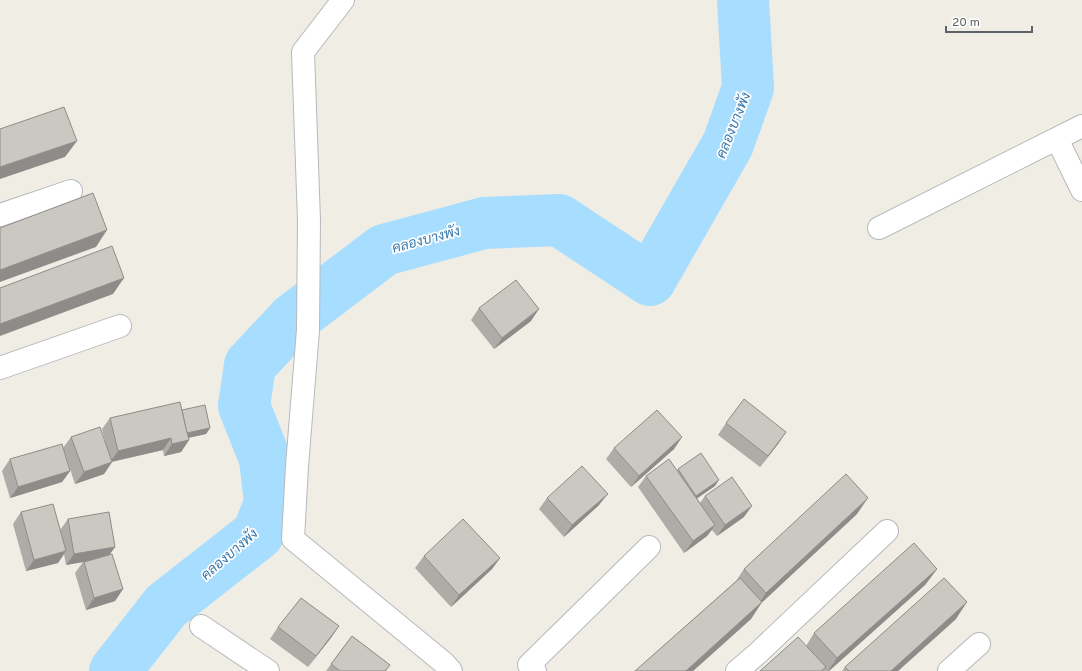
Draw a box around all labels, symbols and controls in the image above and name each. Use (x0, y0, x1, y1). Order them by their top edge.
scale bar (946, 8, 1032, 34)
text: 20 m (952, 15, 980, 31)
water label: คลองบางพัง (713, 90, 755, 161)
water label: คลองบางพัง (391, 223, 462, 258)
water label: คลองบางพัง (198, 526, 262, 584)

